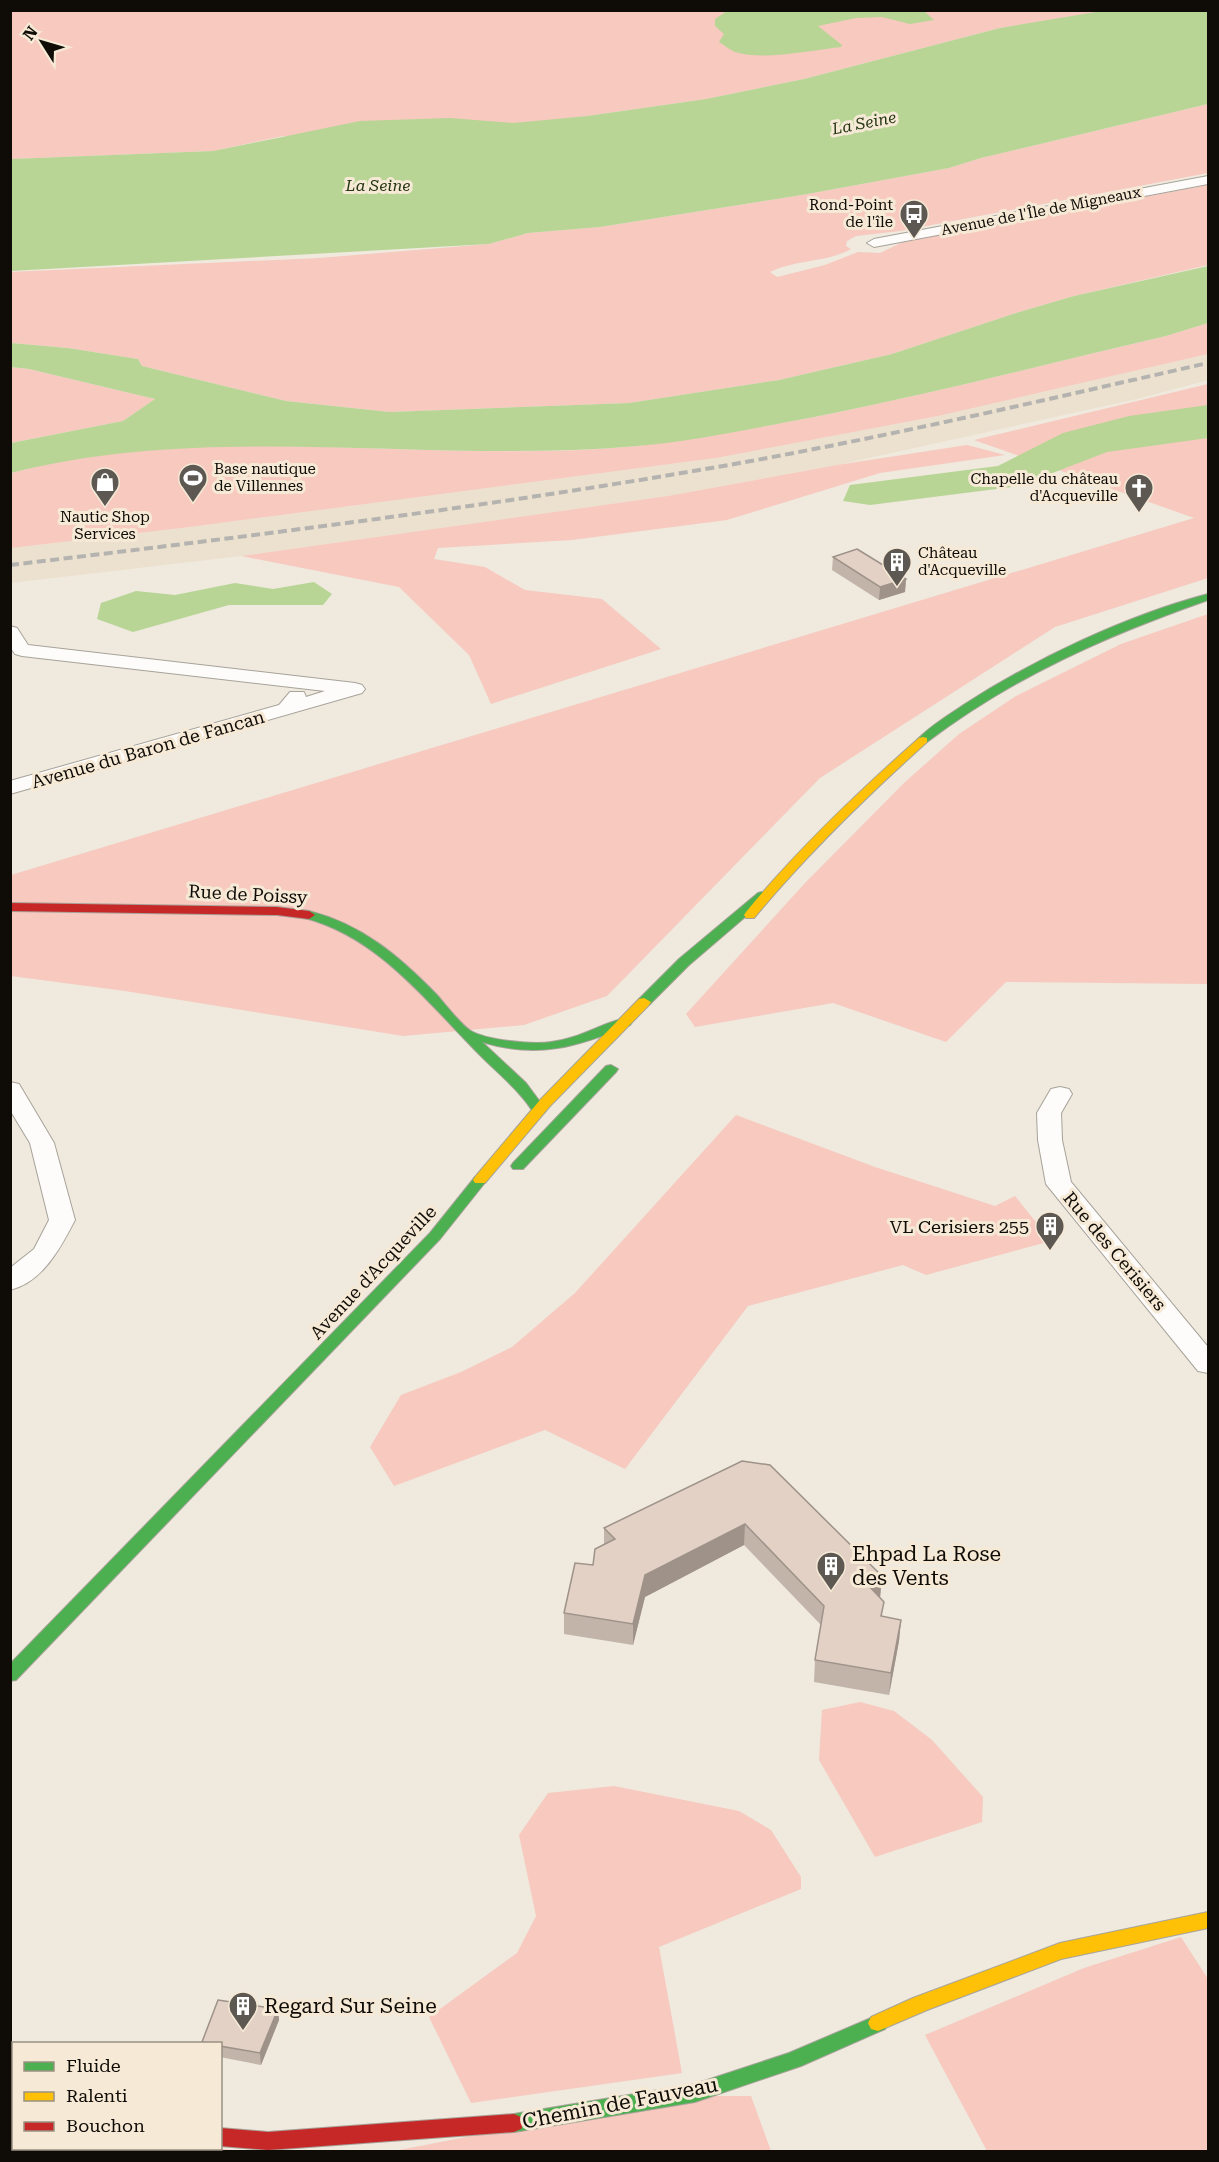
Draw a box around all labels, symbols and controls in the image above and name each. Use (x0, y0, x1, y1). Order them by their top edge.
north arrow (12, 12, 72, 72)
text: N (19, 23, 42, 44)
water label: La Seine (829, 107, 898, 139)
water label: La Seine (345, 176, 410, 195)
street label: Avenue de l'Île de Migneaux (940, 183, 1143, 239)
place label: Rond-Point de l'île (809, 196, 893, 231)
bus stop icon: Rond-Point de l'île (898, 198, 930, 240)
place label: Base nautique de Villennes (214, 460, 316, 495)
sports icon: Base nautique de Villennes (177, 462, 209, 504)
shop icon: Nautic Shop Services (89, 466, 121, 508)
place label: Chapelle du château d'Acqueville (970, 470, 1119, 505)
church icon: Chapelle du château d'Acqueville (1123, 472, 1155, 514)
place label: Nautic Shop Services (60, 508, 150, 543)
place label: Château d'Acqueville (918, 544, 1006, 579)
building icon: Château d'Acqueville (881, 546, 913, 588)
street label: Avenue du Baron de Fancan (29, 706, 267, 792)
street label: Rue de Poissy (188, 880, 308, 908)
street label: Rue des Cerisiers (1059, 1187, 1171, 1315)
street label: Avenue d'Acqueville (306, 1201, 440, 1343)
building icon: VL Cerisiers 255 (1034, 1210, 1066, 1252)
place label: VL Cerisiers 255 (890, 1216, 1029, 1237)
place label: Ehpad La Rose des Vents (852, 1542, 1001, 1590)
building icon: Ehpad La Rose des Vents (815, 1550, 847, 1592)
building icon: Regard Sur Seine (227, 1990, 259, 2032)
place label: Regard Sur Seine (264, 1994, 437, 2018)
legend (12, 2042, 222, 2150)
text: Fluide (66, 2055, 121, 2076)
street label: Chemin de Fauveau (520, 2072, 720, 2134)
text: Ralenti (66, 2085, 128, 2106)
text: Bouchon (66, 2115, 145, 2136)

